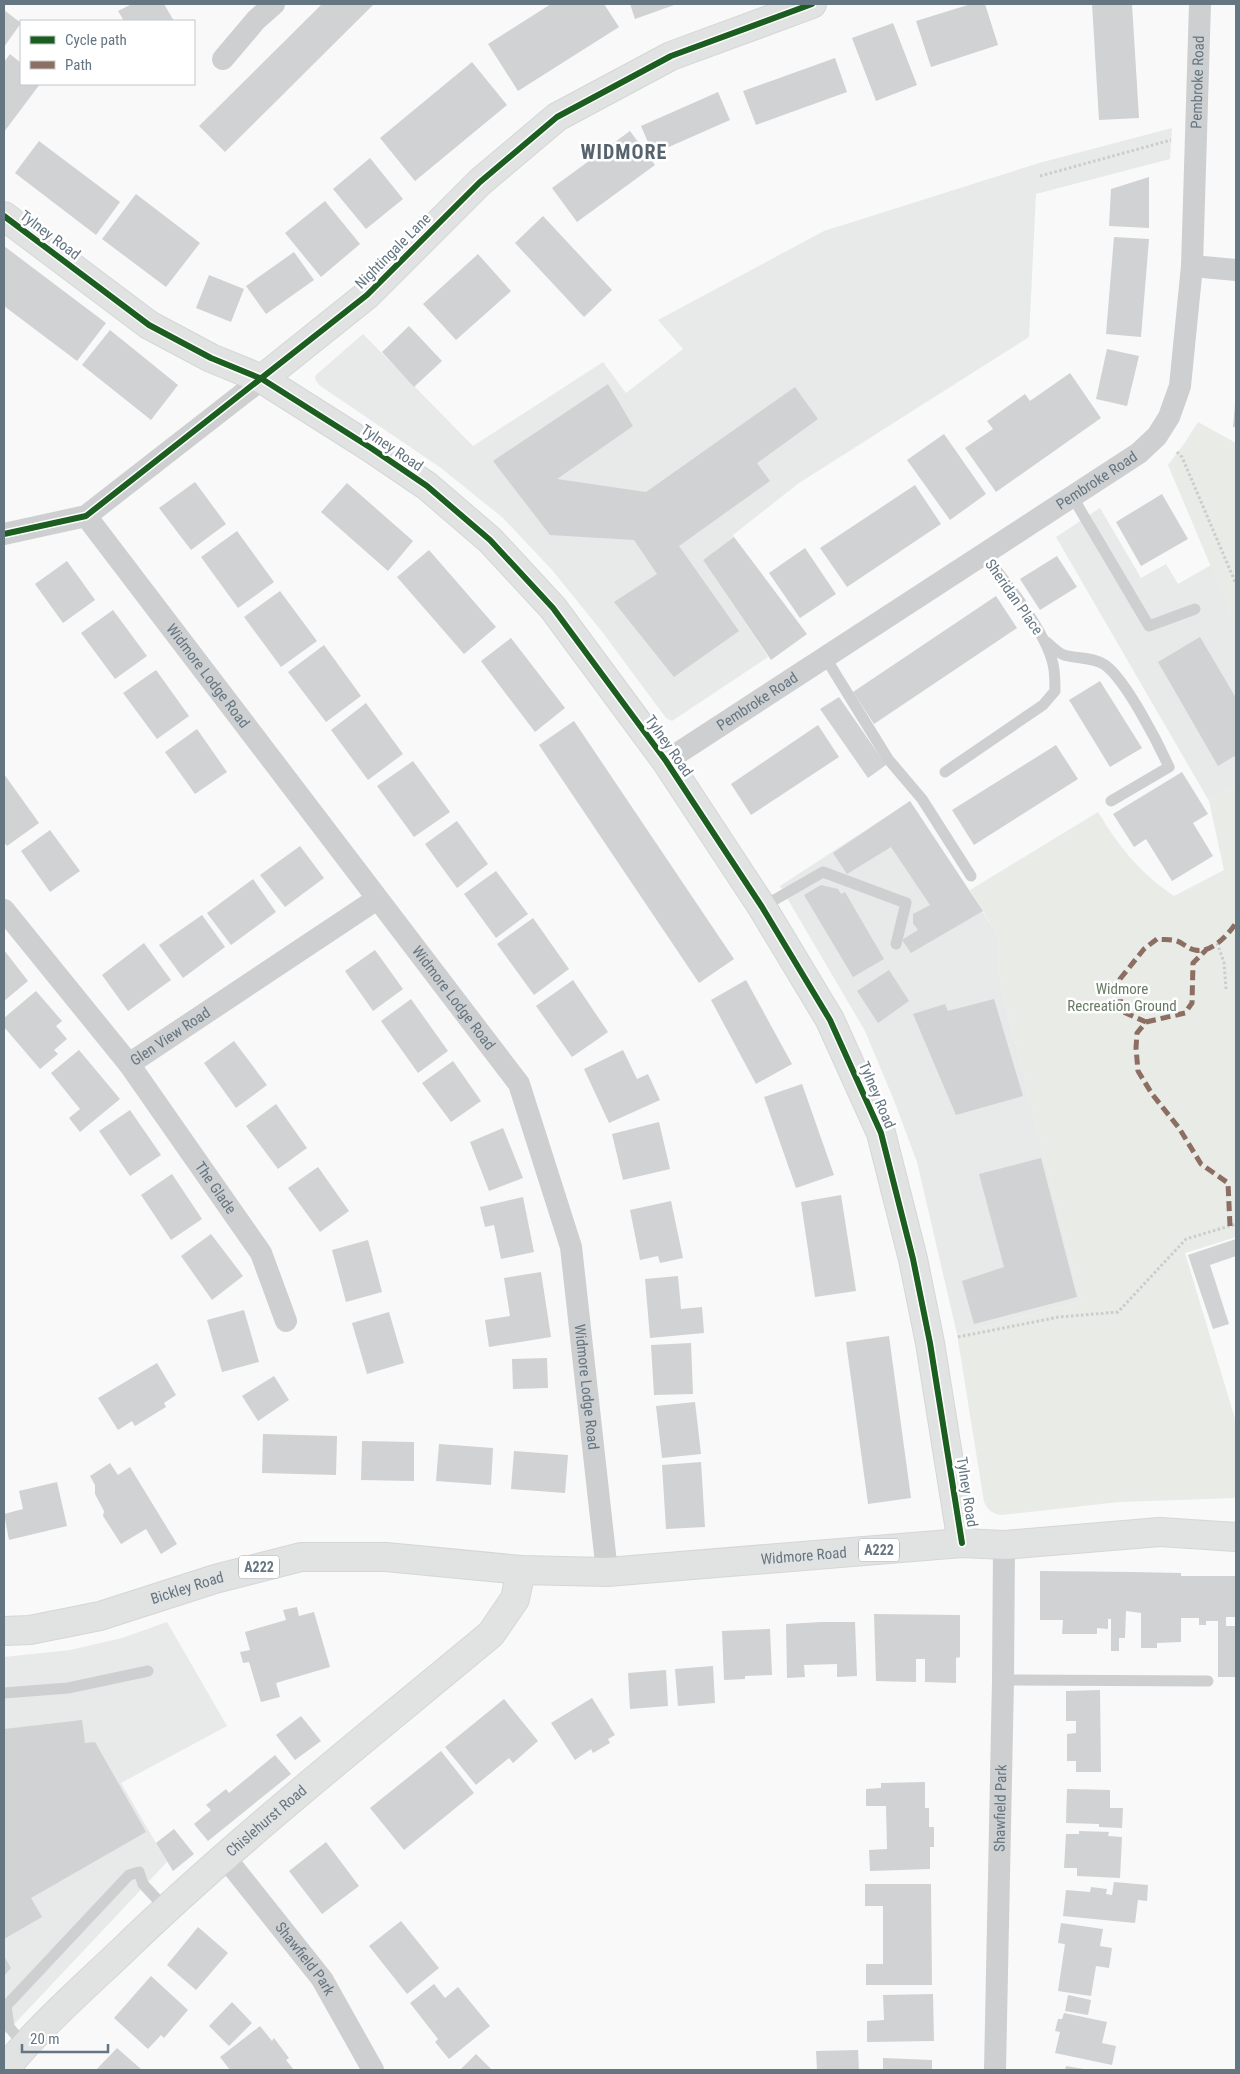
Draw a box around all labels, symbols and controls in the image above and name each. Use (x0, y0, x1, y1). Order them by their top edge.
legend (20, 20, 195, 85)
text: Cycle path (65, 31, 127, 49)
street label: Pembroke Road (1187, 35, 1208, 129)
text: Path (65, 56, 92, 74)
district label: WIDMORE (581, 140, 667, 164)
street label: Tylney Road (16, 206, 84, 264)
street label: Nightingale Lane (351, 209, 435, 293)
street label: Tylney Road (358, 421, 426, 475)
street label: Pembroke Road (1053, 448, 1141, 513)
street label: Sheridan Place (981, 556, 1047, 638)
street label: Widmore Lodge Road (162, 620, 253, 732)
street label: Pembroke Road (713, 669, 801, 734)
street label: Tylney Road (641, 712, 697, 780)
street label: Widmore Lodge Road (408, 942, 499, 1054)
park label: Widmore Recreation Ground (1067, 980, 1177, 1015)
street label: Glen View Road (127, 1003, 214, 1070)
street label: Tylney Road (855, 1059, 899, 1131)
street label: The Glade (191, 1158, 240, 1217)
street label: Widmore Lodge Road (571, 1323, 602, 1451)
street label: Tylney Road (953, 1456, 981, 1528)
road number: A222 (859, 1538, 899, 1562)
street label: Widmore Road (760, 1543, 847, 1568)
road number: A222 (239, 1555, 279, 1578)
street label: Bickley Road (148, 1568, 226, 1608)
street label: Shawfield Park (990, 1764, 1010, 1852)
street label: Chislehurst Road (222, 1781, 310, 1861)
street label: Shawfield Park (271, 1919, 339, 1999)
scale bar (22, 2022, 109, 2054)
text: 20 m (30, 2030, 60, 2048)

